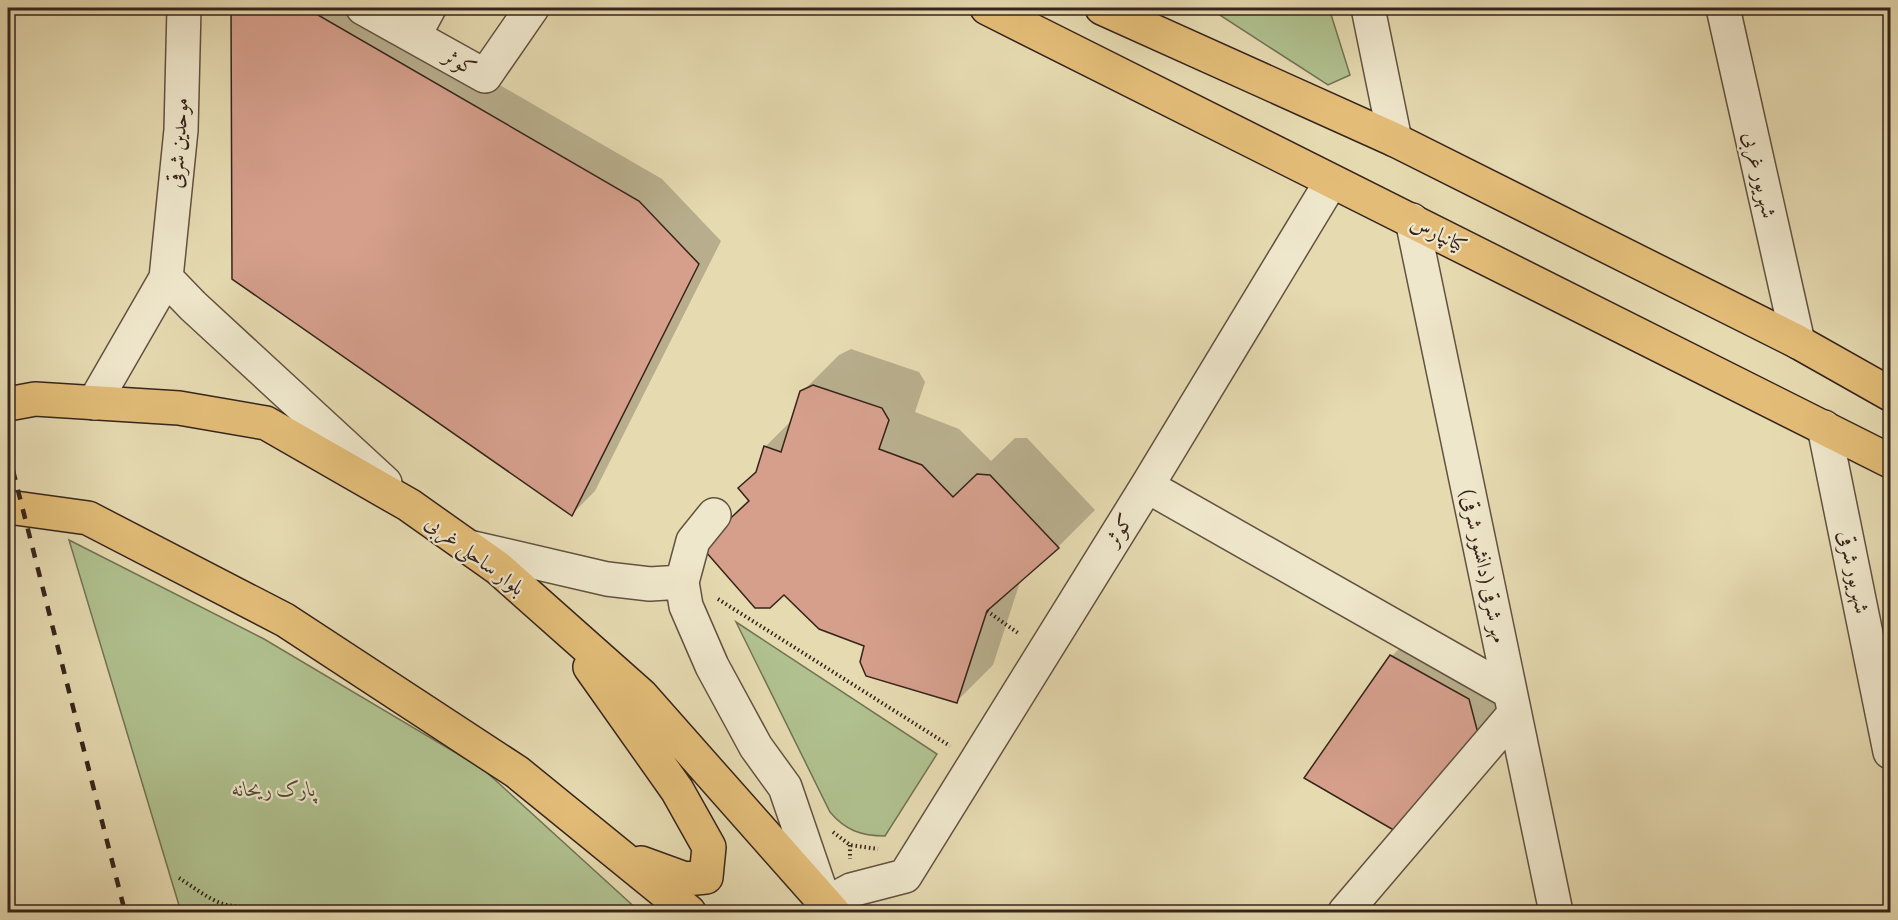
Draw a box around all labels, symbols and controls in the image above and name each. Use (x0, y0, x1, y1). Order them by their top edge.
street label: کوثر (437, 41, 482, 82)
street label: موحدین شرقی (161, 97, 195, 189)
street label: شهریور غربی (1736, 129, 1784, 221)
street label: کیانپارس (1406, 208, 1472, 260)
street label: مهر شرقی (دانشور شرقی) (1454, 487, 1514, 645)
street label: بلوار ساحلی غربی (418, 508, 531, 603)
street label: کوثر (1097, 508, 1139, 553)
street label: شهریور شرقی (1832, 528, 1876, 616)
park label: پارک ریحانه (232, 775, 318, 804)

